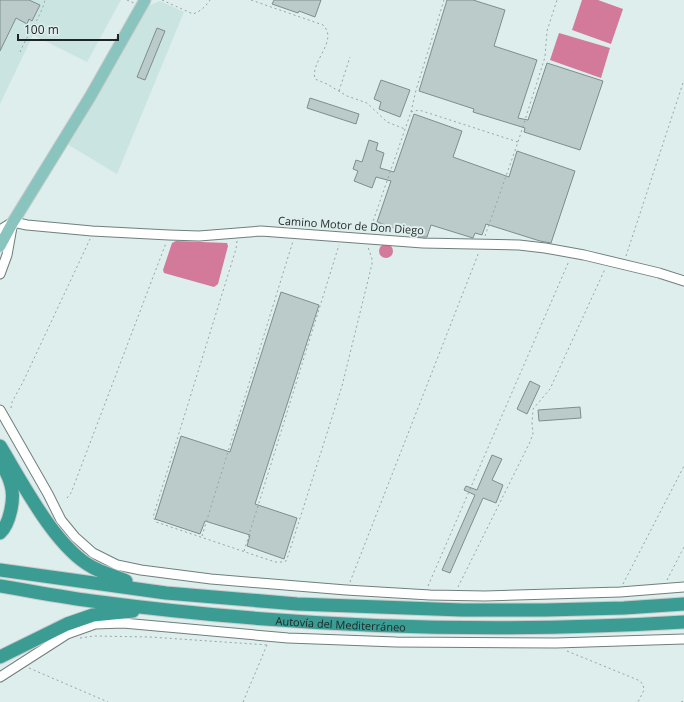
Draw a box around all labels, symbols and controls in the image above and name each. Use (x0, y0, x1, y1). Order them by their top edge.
scale bar (18, 16, 118, 42)
text: 100 m (24, 21, 59, 38)
street label: Camino Motor de Don Diego (278, 212, 425, 238)
street label: Autovía del Mediterráneo (275, 612, 406, 634)

